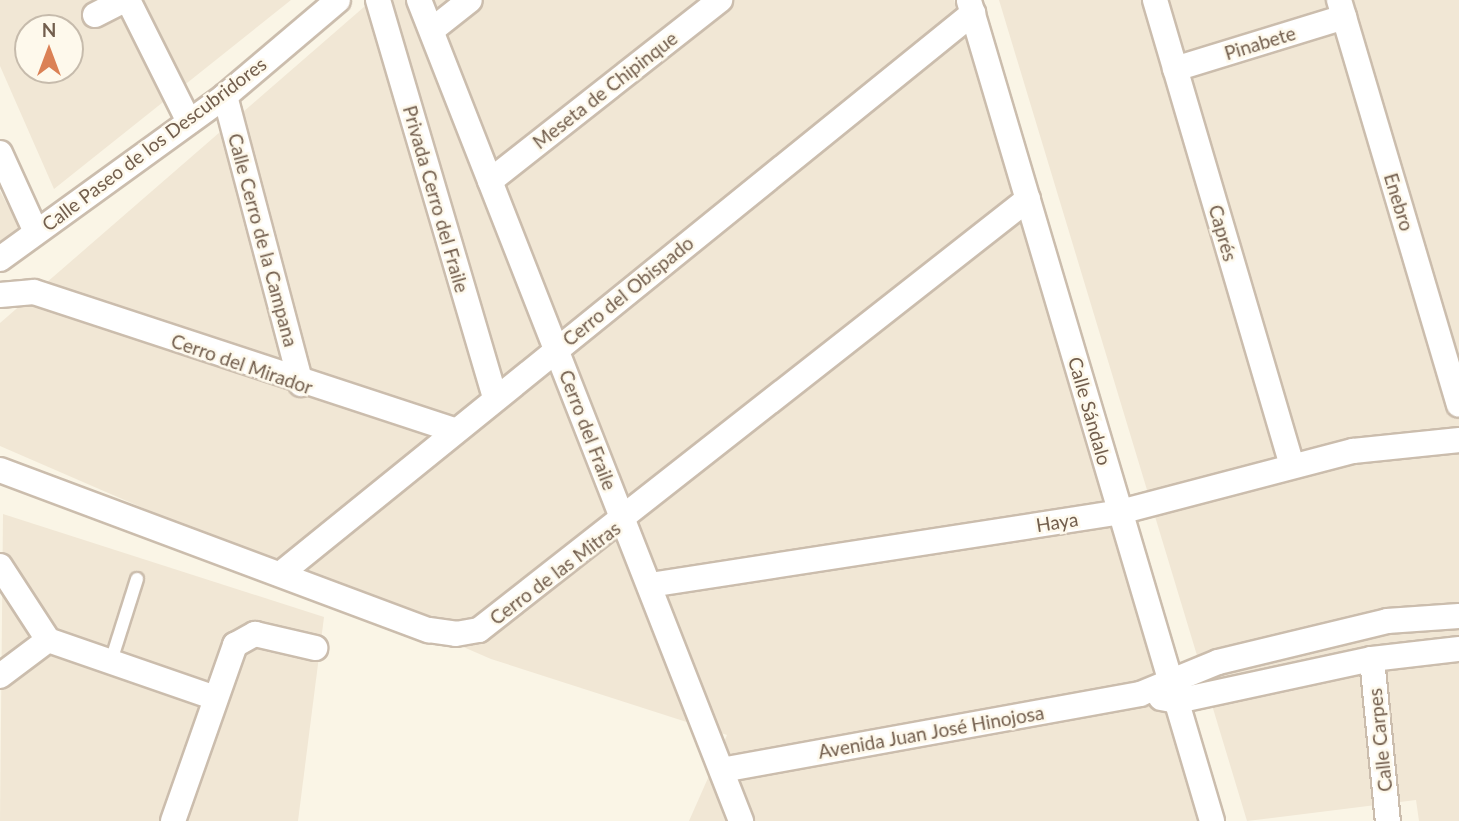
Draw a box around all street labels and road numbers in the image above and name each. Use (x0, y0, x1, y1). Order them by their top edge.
street label: Pinabete (1222, 21, 1298, 65)
street label: Meseta de Chipinque (528, 26, 682, 154)
street label: Calle Paseo de los Descubridores (37, 52, 271, 236)
street label: Privada Cerro del Fraile (398, 103, 474, 295)
street label: Calle Cerro de la Campana (224, 131, 302, 349)
street label: Enebro (1379, 170, 1419, 234)
street label: Caprés (1204, 202, 1242, 264)
street label: Cerro del Obispado (558, 231, 698, 351)
street label: Cerro del Mirador (168, 329, 316, 399)
street label: Calle Sándalo (1064, 354, 1116, 468)
street label: Cerro del Fraile (555, 367, 621, 493)
street label: Haya (1034, 507, 1080, 537)
street label: Cerro de las Mitras (485, 517, 625, 629)
street label: Calle Carpes (1363, 687, 1397, 793)
street label: Avenida Juan José Hinojosa (816, 701, 1046, 763)

